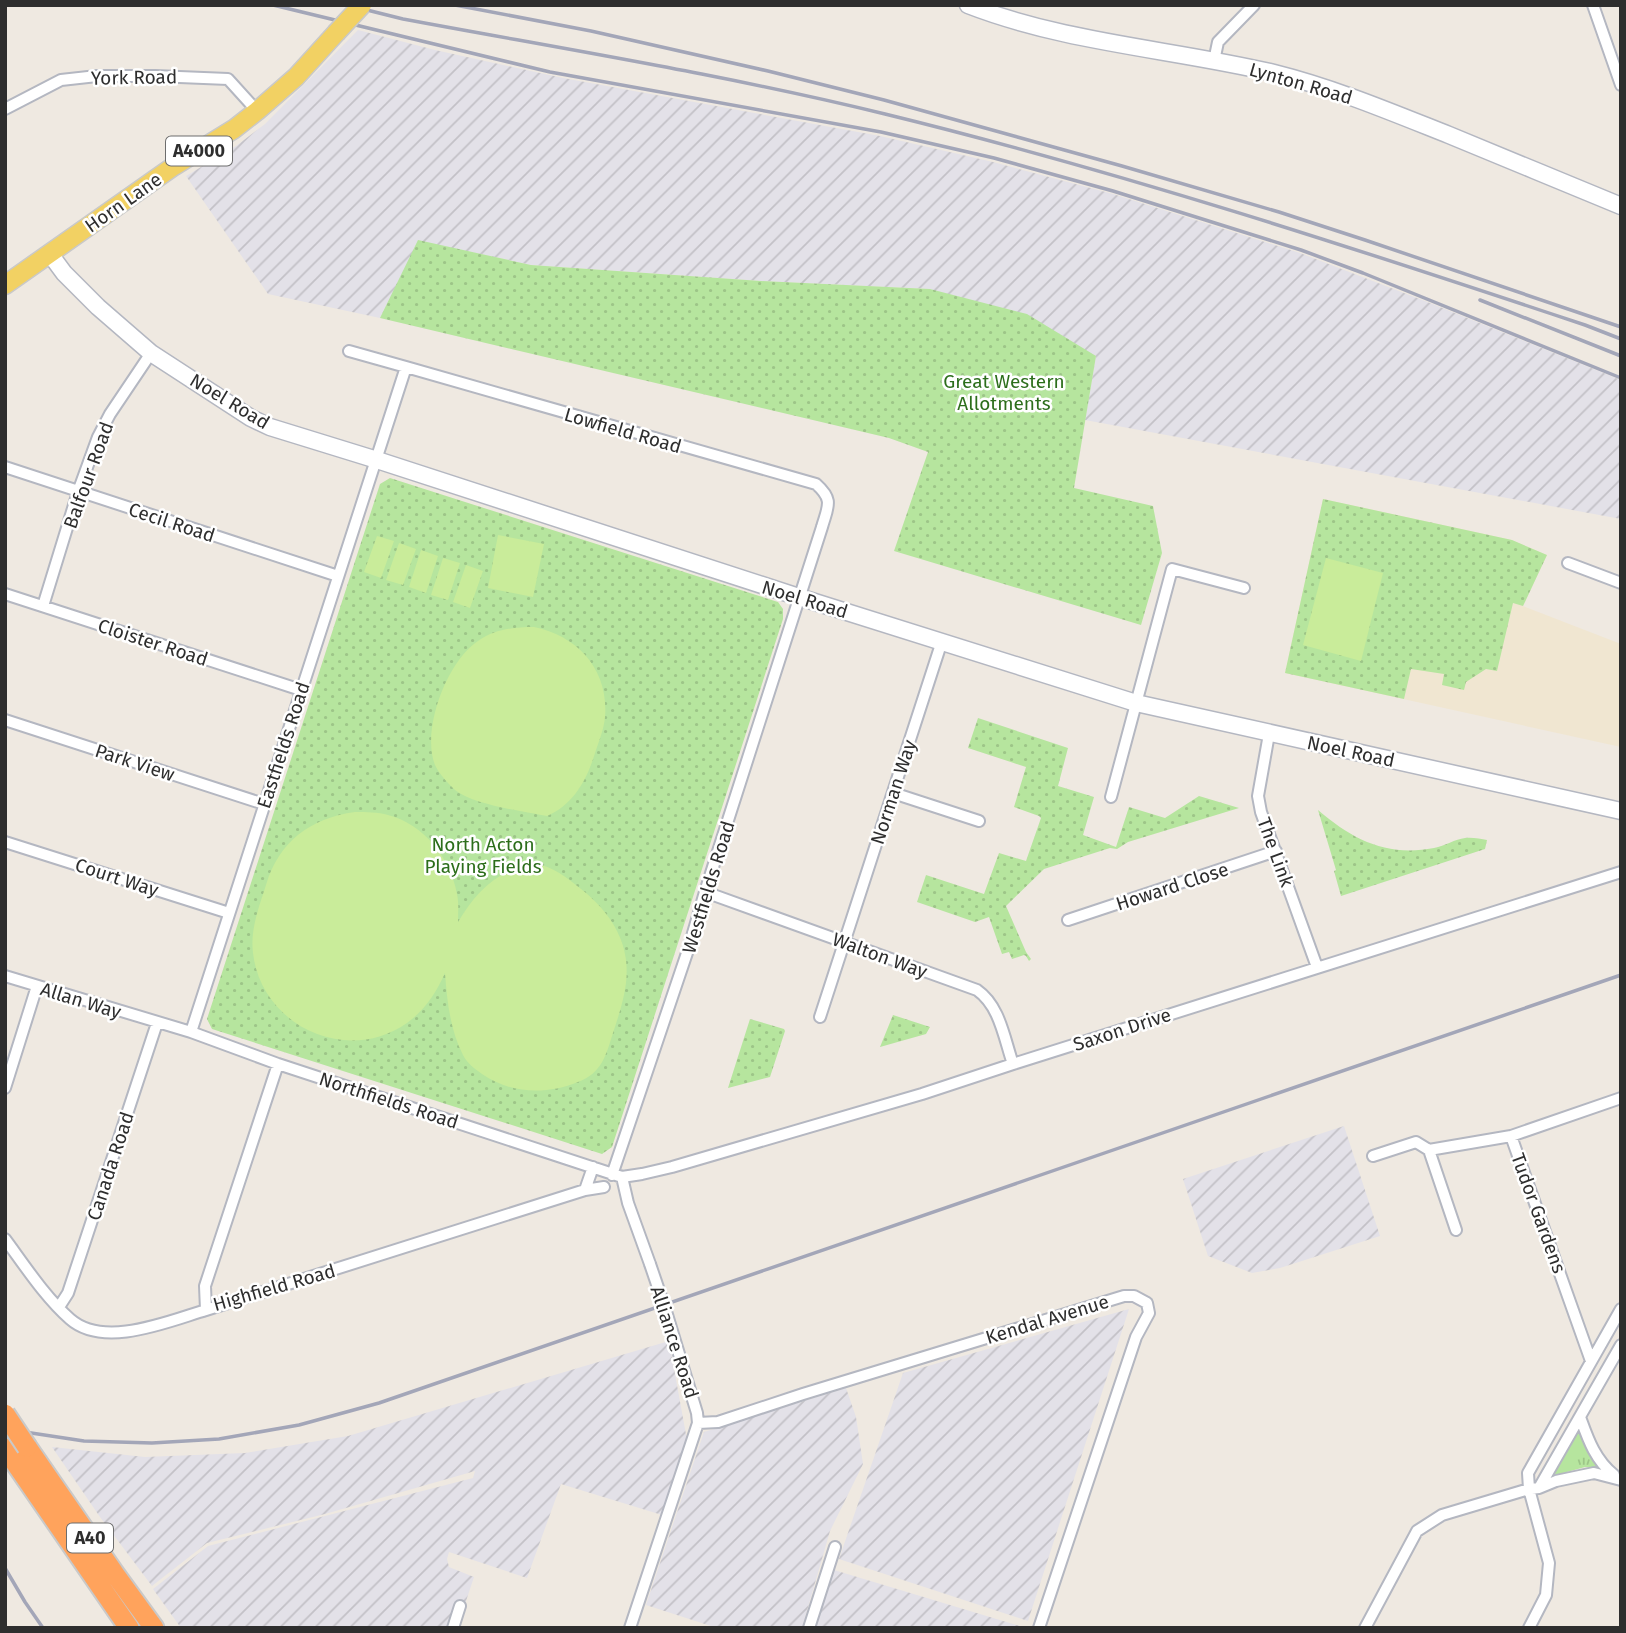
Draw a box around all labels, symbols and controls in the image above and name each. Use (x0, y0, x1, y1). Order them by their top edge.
street label: Lynton Road (1247, 58, 1355, 109)
street label: York Road (91, 65, 177, 90)
road number: A4000 (166, 136, 232, 166)
street label: Horn Lane (80, 168, 166, 237)
street label: Noel Road (186, 369, 274, 434)
park label: Great Western Allotments (943, 370, 1065, 415)
street label: Lowfield Road (562, 403, 684, 458)
street label: Balfour Road (59, 419, 118, 532)
street label: Cecil Road (126, 498, 218, 547)
street label: Noel Road (759, 575, 851, 623)
street label: Cloister Road (95, 614, 211, 671)
street label: Eastfields Road (252, 679, 315, 811)
street label: Noel Road (1305, 731, 1397, 772)
street label: Norman Way (866, 736, 921, 847)
street label: Park View (92, 739, 178, 786)
street label: The Link (1252, 814, 1299, 890)
street label: Westfields Road (677, 818, 740, 956)
park label: North Acton Playing Fields (424, 833, 542, 878)
street label: Court Way (72, 853, 162, 902)
street label: Howard Close (1113, 857, 1231, 916)
street label: Walton Way (829, 928, 931, 983)
street label: Allan Way (38, 977, 124, 1024)
street label: Saxon Drive (1070, 1003, 1174, 1056)
street label: Northfields Road (316, 1067, 461, 1134)
street label: Canada Road (82, 1109, 139, 1223)
street label: Tudor Gardens (1506, 1150, 1571, 1276)
street label: Highfield Road (210, 1259, 338, 1316)
street label: Alliance Road (646, 1283, 704, 1401)
street label: Kendal Avenue (983, 1290, 1112, 1349)
road number: A40 (67, 1524, 113, 1553)

